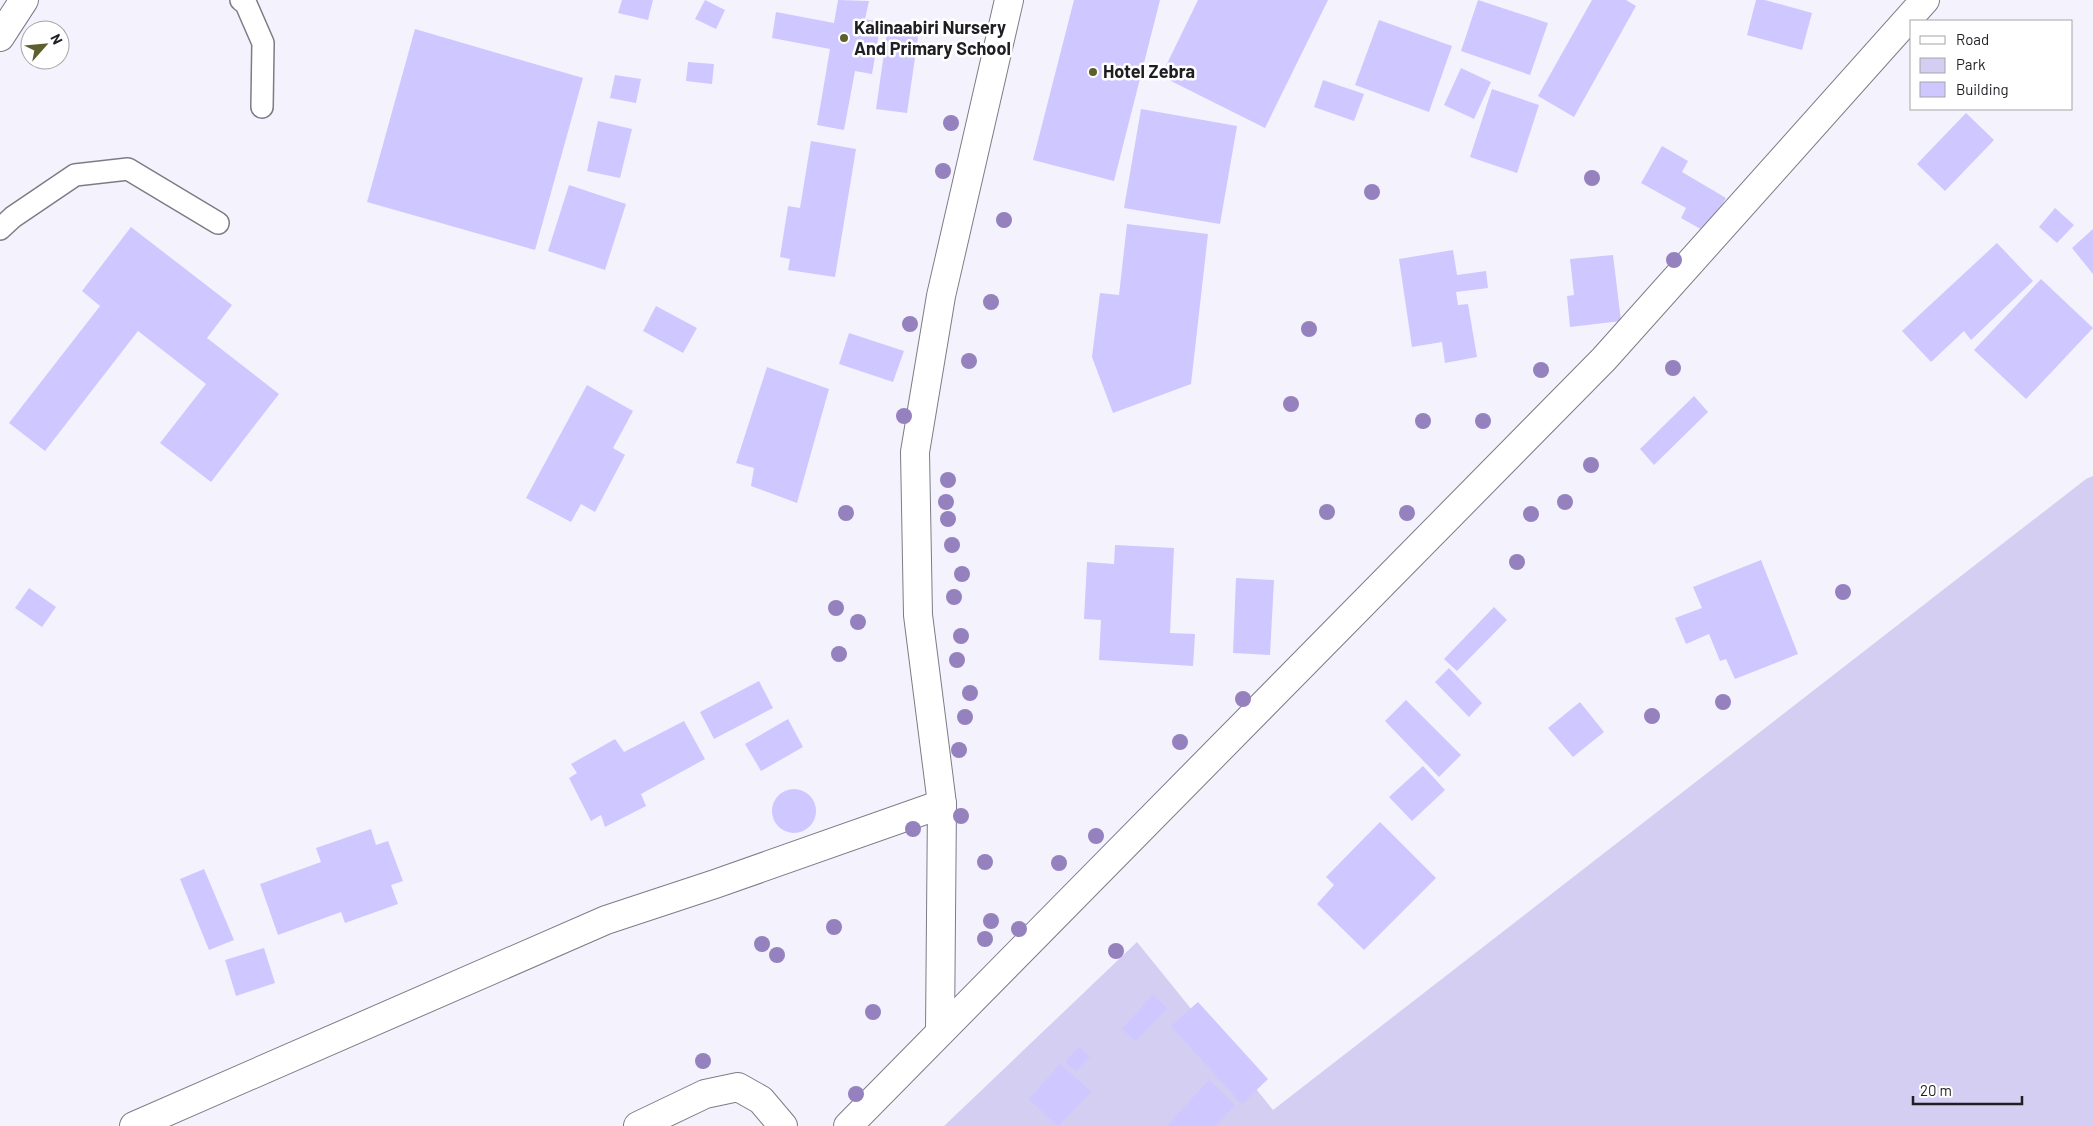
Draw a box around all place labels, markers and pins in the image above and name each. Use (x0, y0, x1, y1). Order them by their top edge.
place label: Kalinaabiri Nursery And Primary School (854, 16, 1011, 59)
marker: Kalinaabiri Nursery And Primary School (838, 32, 850, 44)
place label: Hotel Zebra (1103, 60, 1195, 82)
marker: Hotel Zebra (1087, 66, 1099, 78)

